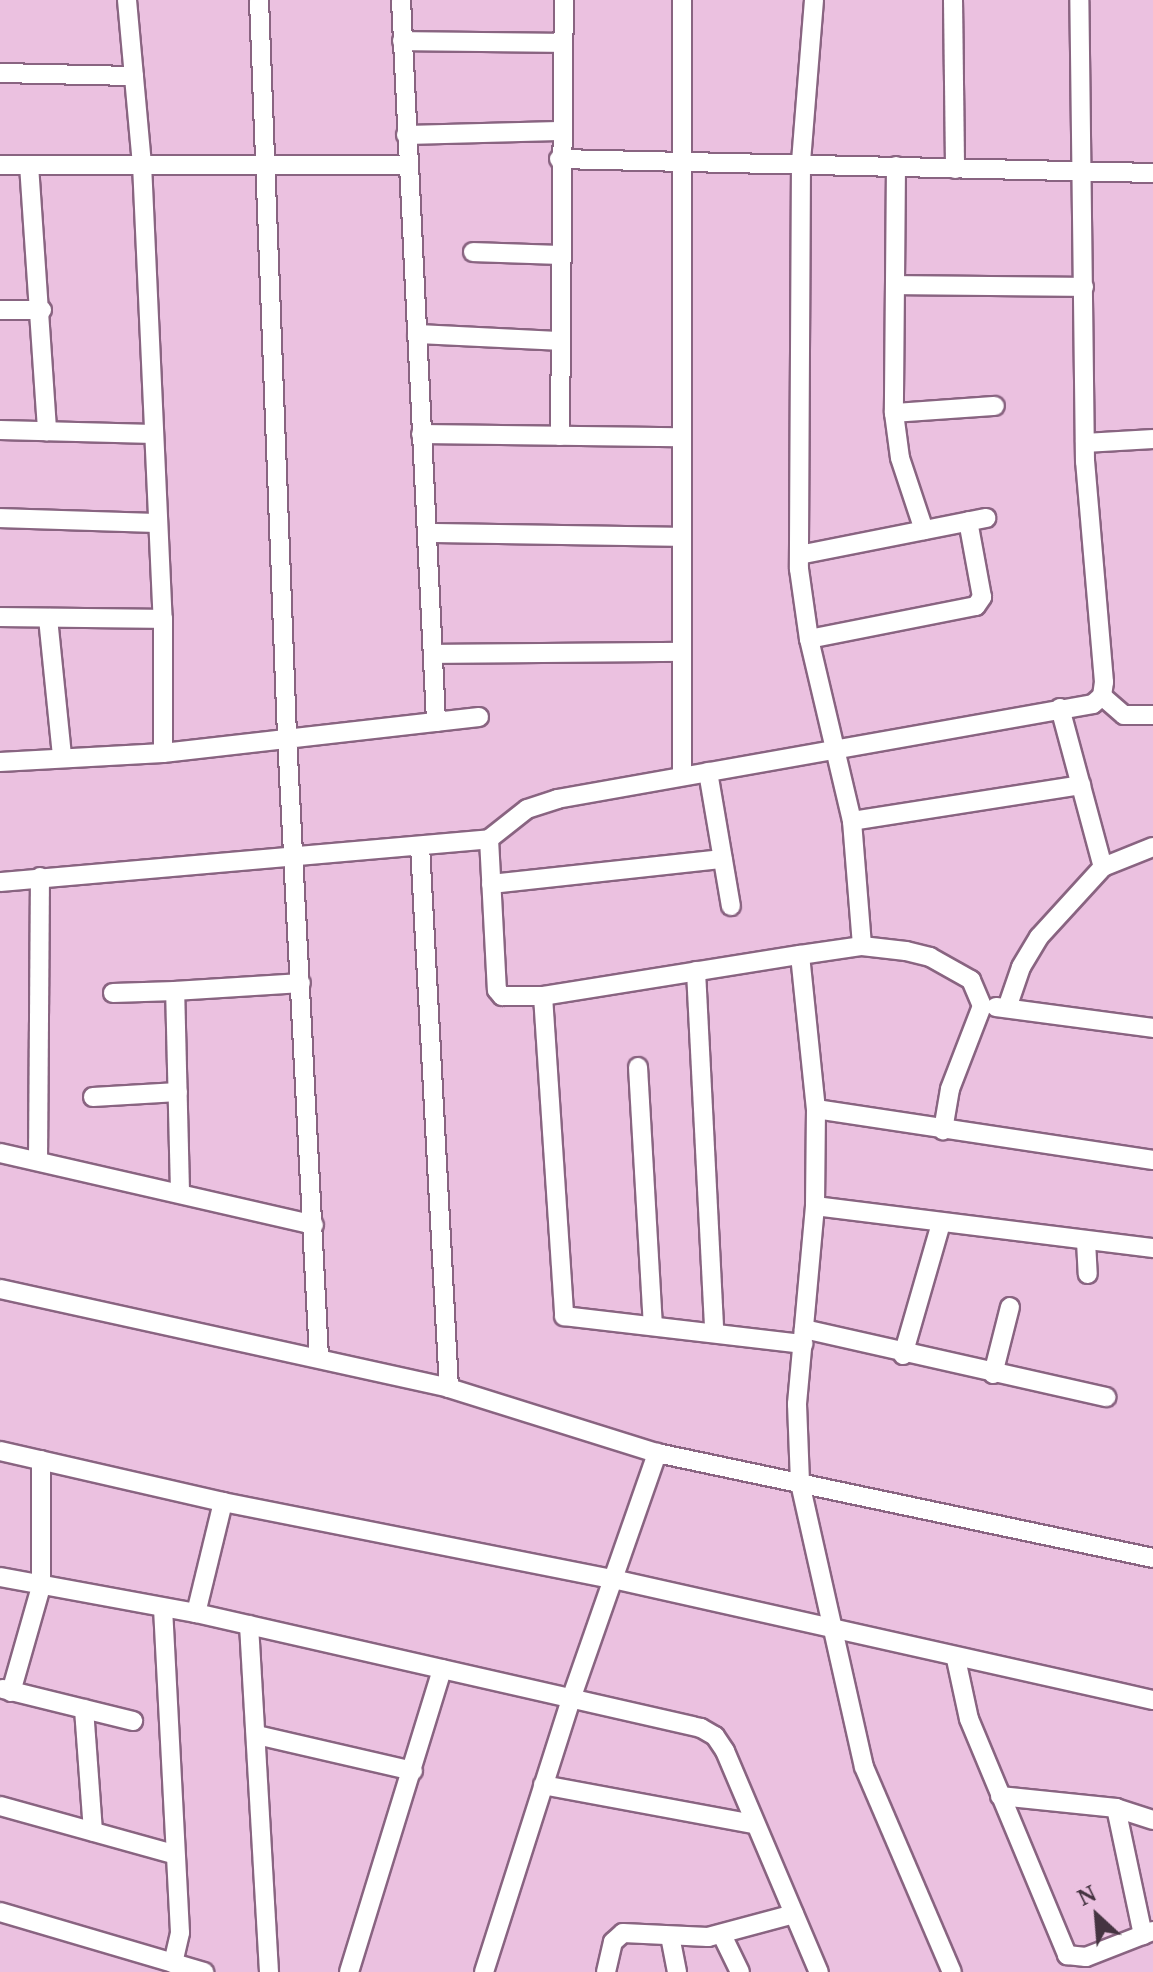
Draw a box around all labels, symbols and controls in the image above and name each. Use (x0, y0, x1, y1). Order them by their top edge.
north arrow (1057, 1876, 1137, 1956)
text: N (1072, 1877, 1101, 1912)

